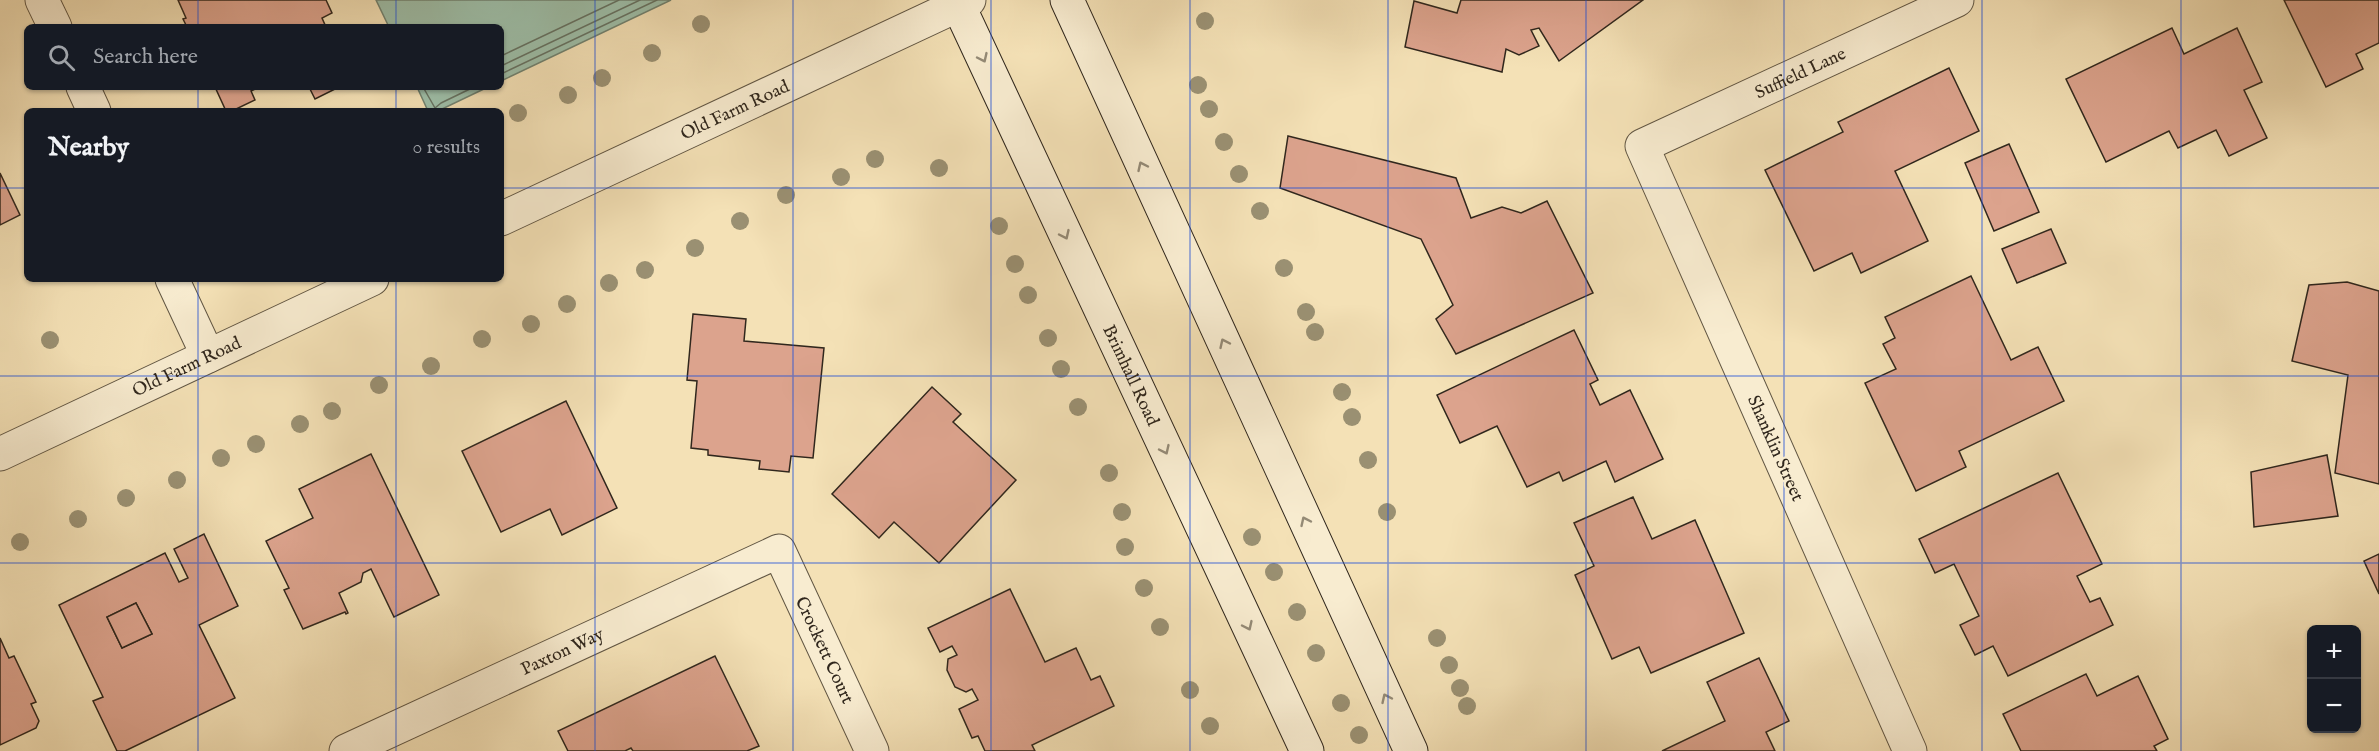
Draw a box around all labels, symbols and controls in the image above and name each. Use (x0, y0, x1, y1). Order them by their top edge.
search box (24, 24, 504, 90)
icon: search (45, 41, 78, 74)
text: Search here (93, 43, 198, 71)
street label: Suffield Lane (1752, 43, 1850, 105)
one-way arrow (976, 51, 988, 62)
street label: Old Farm Road (677, 76, 794, 146)
text: Nearby (48, 131, 129, 164)
text: 0 results (413, 135, 480, 160)
one-way arrow (1138, 161, 1150, 172)
one-way arrow (1058, 228, 1070, 239)
street label: Brimhall Road (1096, 321, 1164, 430)
street label: Old Farm Road (129, 332, 245, 403)
one-way arrow (1219, 339, 1231, 350)
street label: Shanklin Street (1741, 392, 1808, 505)
one-way arrow (1158, 443, 1170, 454)
one-way arrow (1300, 516, 1312, 527)
street label: Crockett Court (789, 593, 858, 708)
one-way arrow (1241, 620, 1253, 631)
street label: Paxton Way (518, 623, 608, 682)
map controls (2307, 625, 2361, 733)
button: + (2307, 625, 2361, 679)
button: − (2307, 679, 2361, 733)
one-way arrow (1381, 693, 1393, 704)

